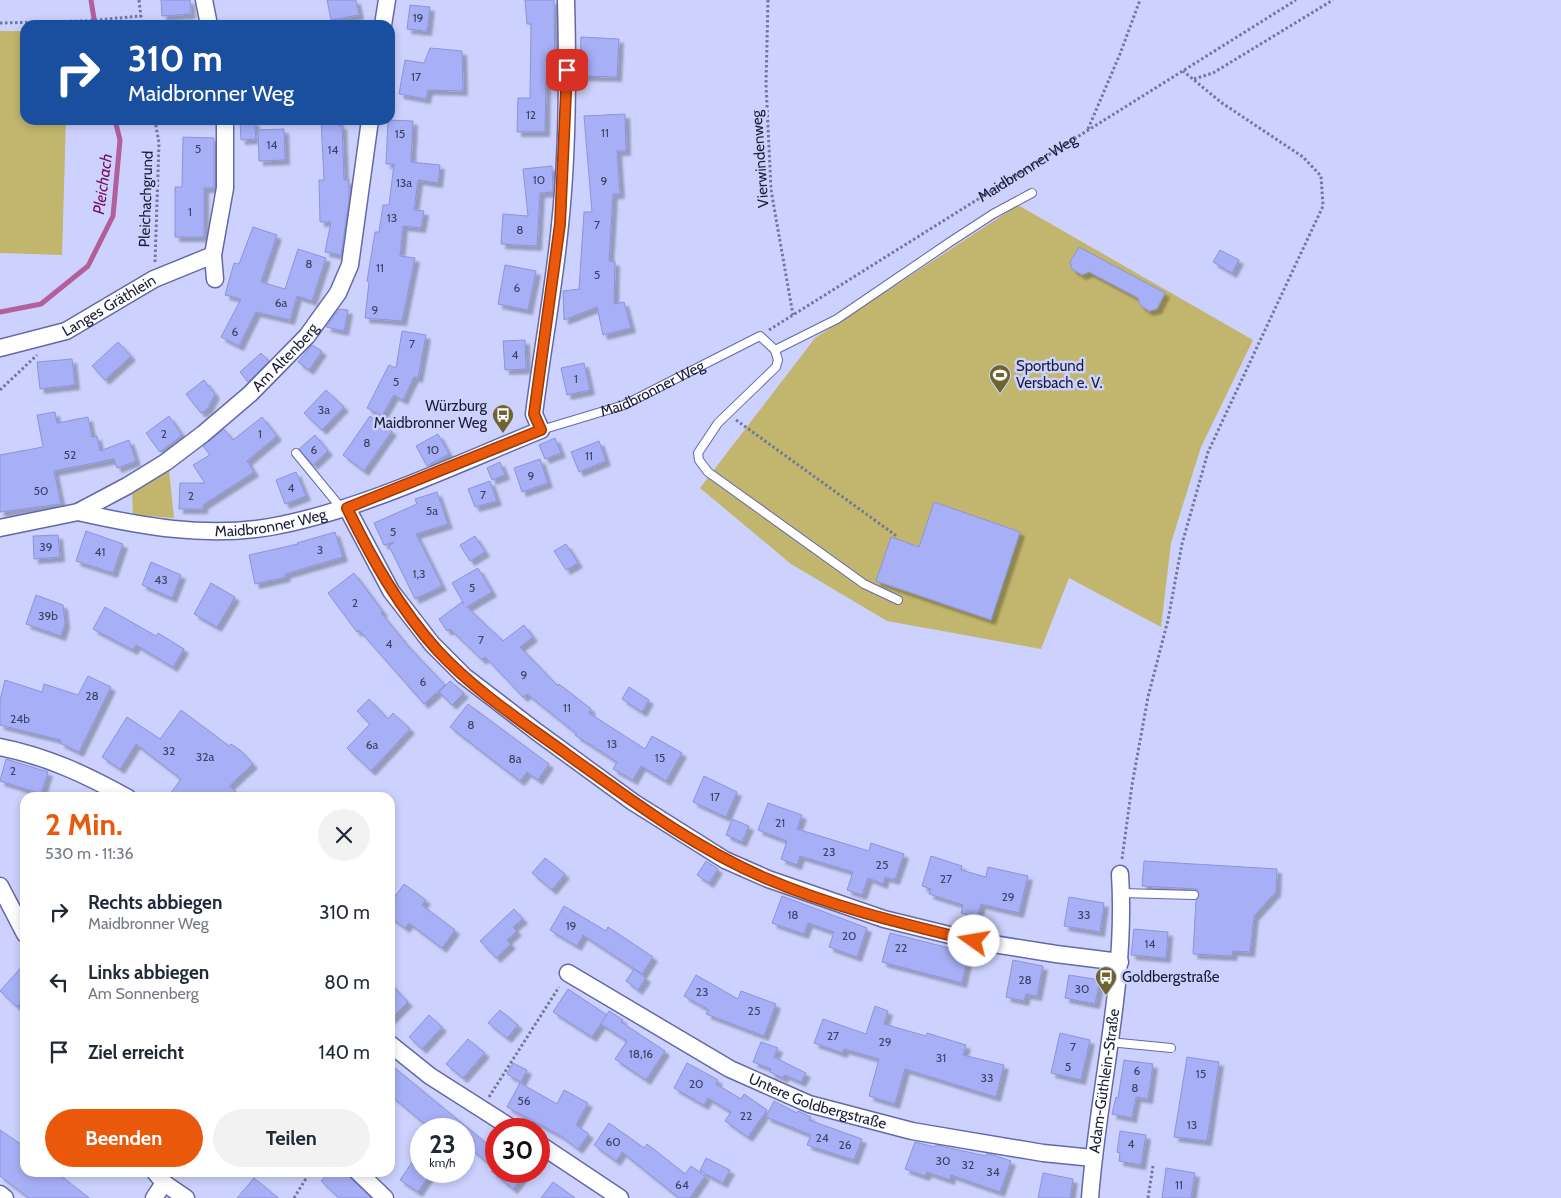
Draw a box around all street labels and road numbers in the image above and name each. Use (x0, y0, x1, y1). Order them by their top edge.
street label: Vierwindenweg (748, 109, 772, 209)
street label: Maidbronner Weg (975, 130, 1081, 206)
street label: Pleichachgrund (135, 150, 157, 248)
street label: Langes Gräthlein (59, 271, 159, 340)
street label: Am Altenberg (249, 319, 322, 395)
street label: Maidbronner Weg (598, 356, 708, 421)
street label: Maidbronner Weg (215, 505, 329, 540)
street label: Adam-Güthlein-Straße (1085, 1007, 1123, 1154)
street label: Untere Goldbergstraße (746, 1069, 889, 1133)

